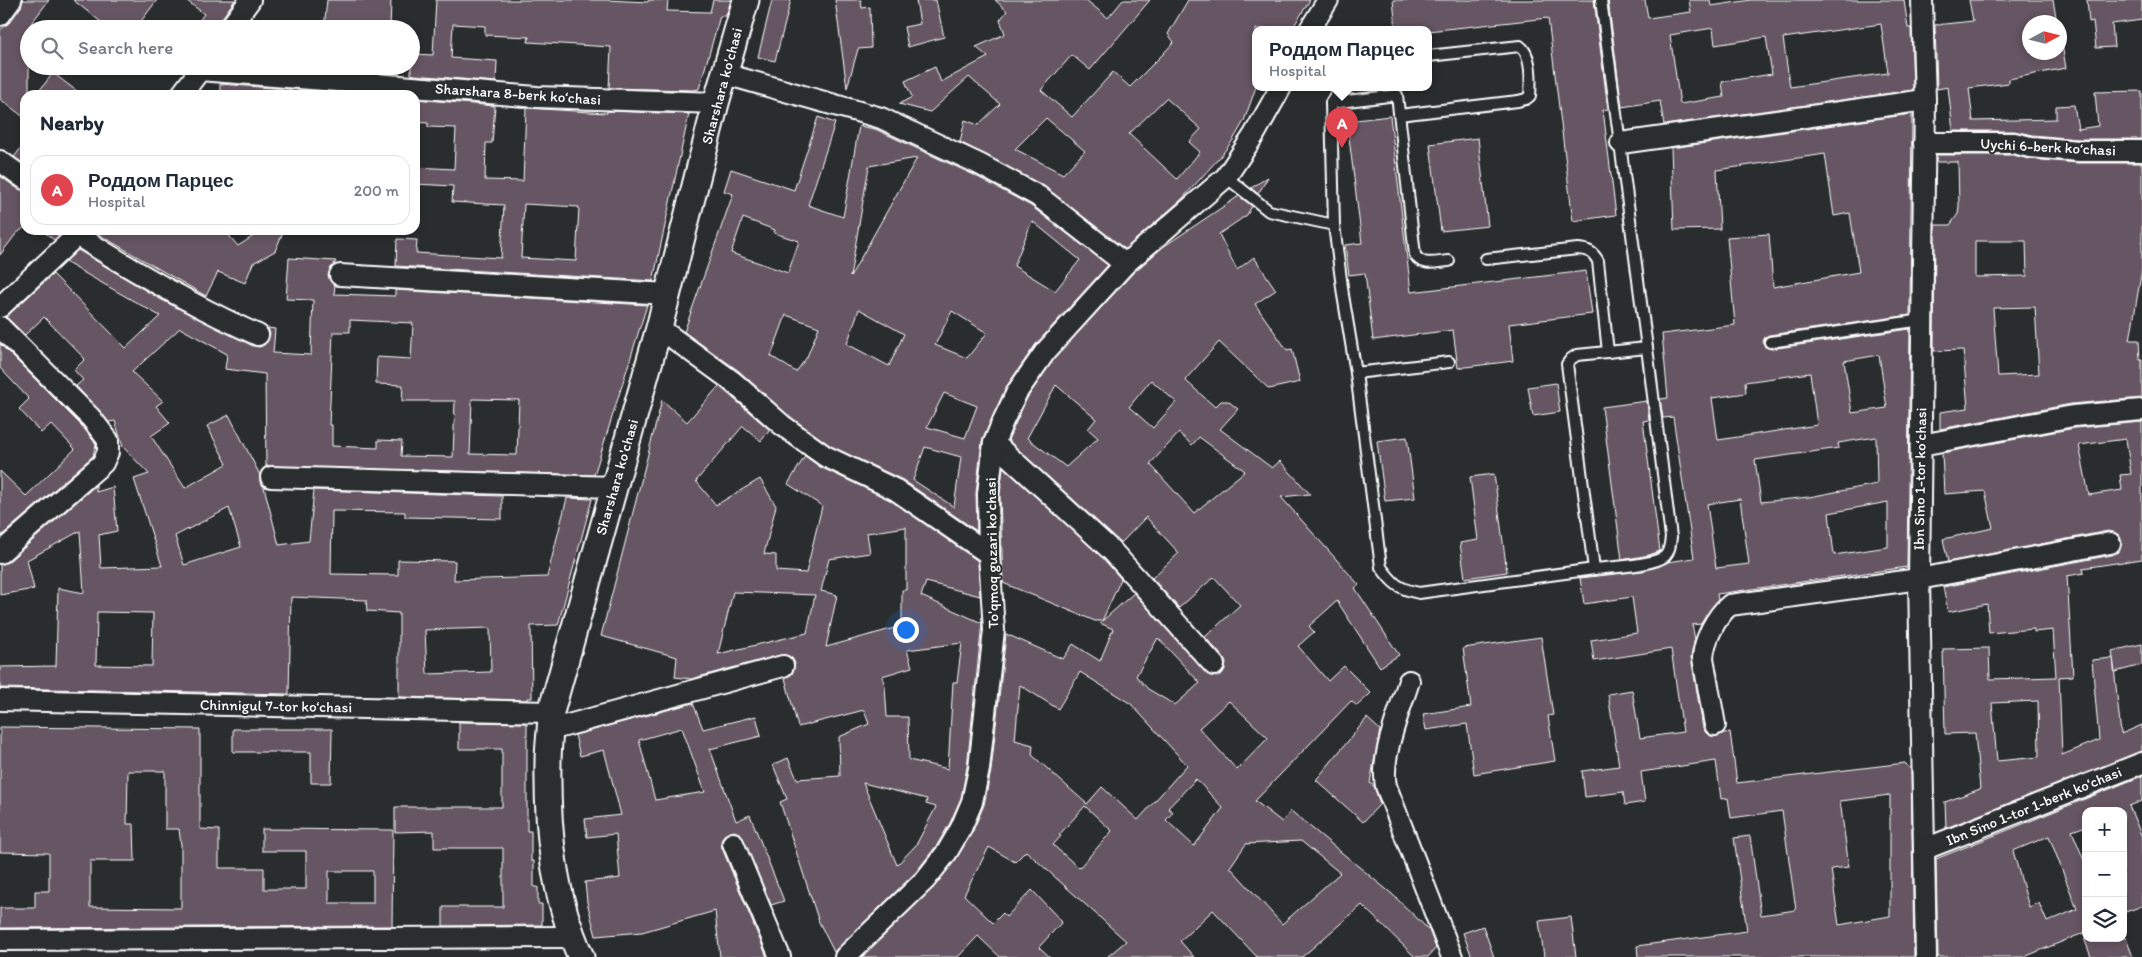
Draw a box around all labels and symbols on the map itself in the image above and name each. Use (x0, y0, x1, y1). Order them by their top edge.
north arrow (2022, 15, 2067, 60)
street label: Sharshara ko'chasi (698, 26, 746, 146)
street label: Sharshara 8-berk koʻchasi (434, 79, 602, 109)
pin: A (1326, 107, 1358, 148)
street label: Uychi 6-berk koʻchasi (1980, 134, 2116, 160)
street label: Ibn Sino 1-tor koʻchasi (1910, 407, 1930, 551)
street label: Sharshara ko'chasi (592, 417, 642, 537)
street label: To'qmoq guzari ko'chasi (982, 477, 1002, 629)
your location (893, 617, 919, 643)
street label: Chinnigul 7-tor koʻchasi (200, 696, 352, 716)
street label: Ibn Sino 1-tor 1-berk koʻchasi (1944, 762, 2124, 850)

